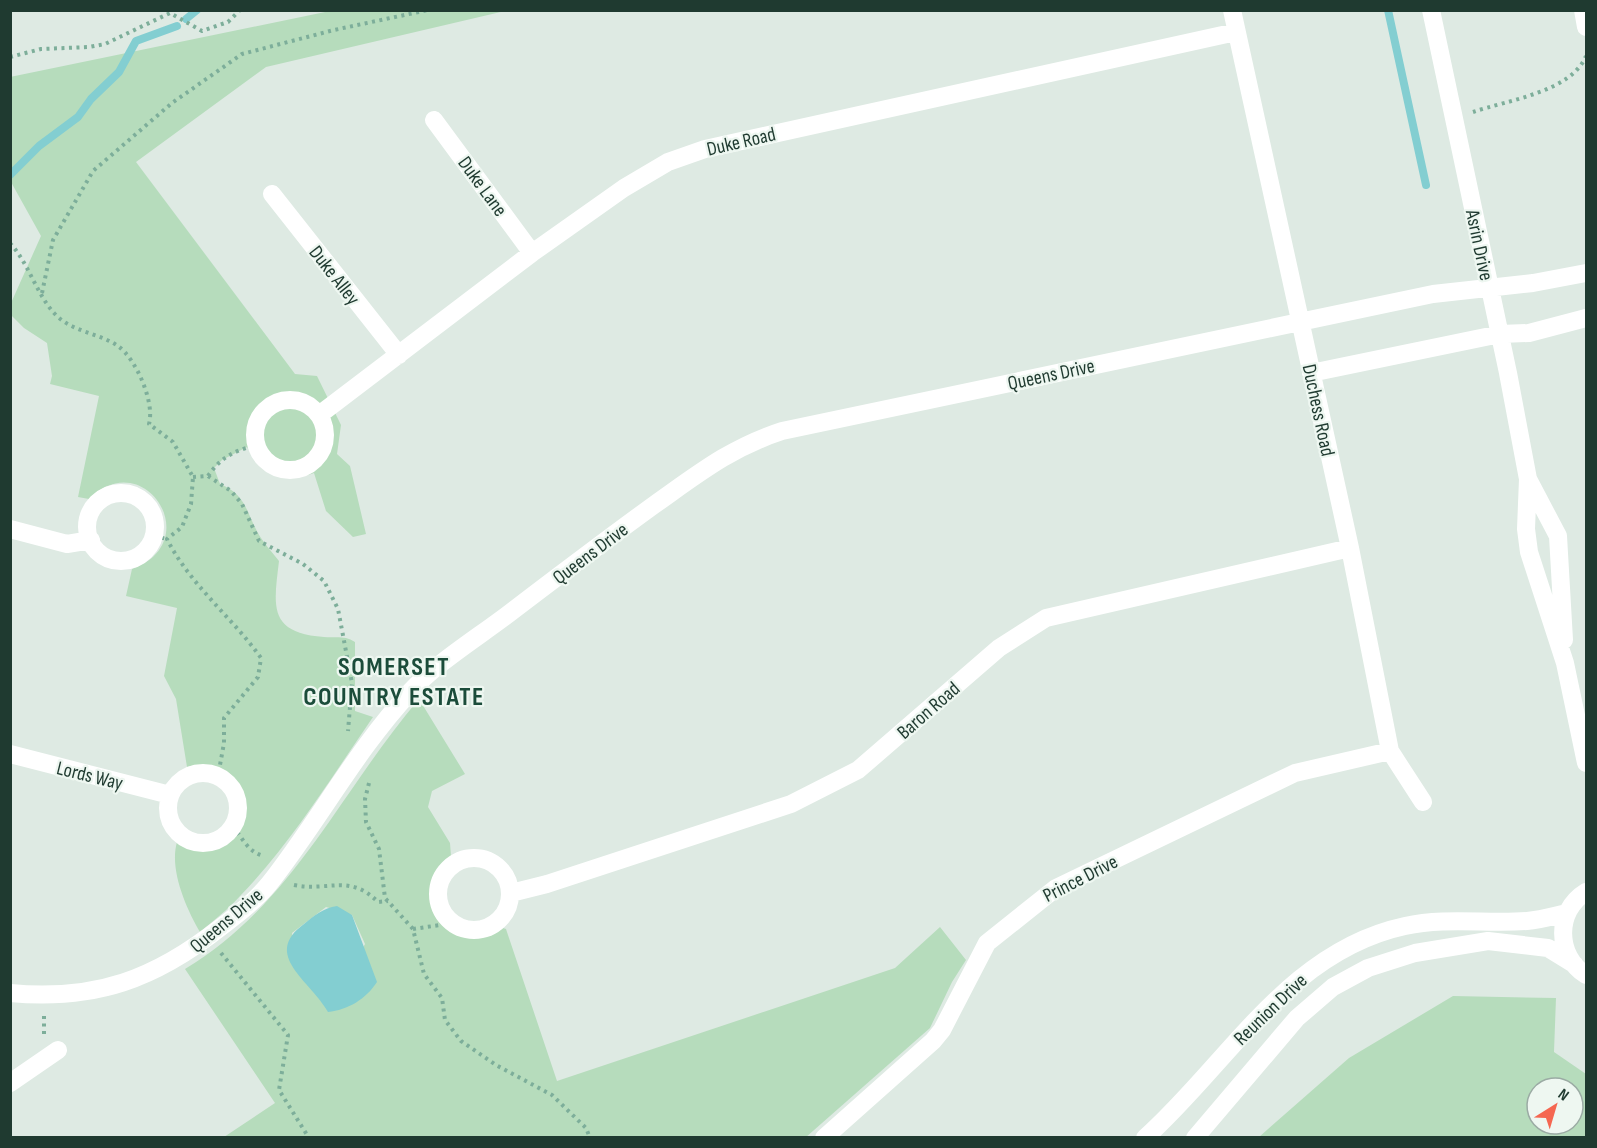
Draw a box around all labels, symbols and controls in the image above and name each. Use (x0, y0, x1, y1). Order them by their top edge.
street label: Duke Road (704, 122, 778, 162)
street label: Duke Lane (452, 152, 512, 221)
street label: Asrin Drive (1460, 207, 1498, 283)
street label: Duke Alley (304, 241, 365, 310)
street label: Queens Drive (1006, 354, 1097, 396)
street label: Duchess Road (1297, 362, 1339, 458)
street label: Queens Drive (548, 518, 633, 590)
district label: SOMERSET COUNTRY ESTATE (303, 652, 485, 713)
street label: Baron Road (892, 677, 965, 745)
street label: Lords Way (54, 756, 126, 796)
street label: Prince Drive (1039, 850, 1122, 908)
street label: Queens Drive (185, 883, 268, 958)
street label: Reunion Drive (1229, 969, 1312, 1051)
north arrow (1525, 1076, 1585, 1136)
text: N (1554, 1085, 1572, 1105)

